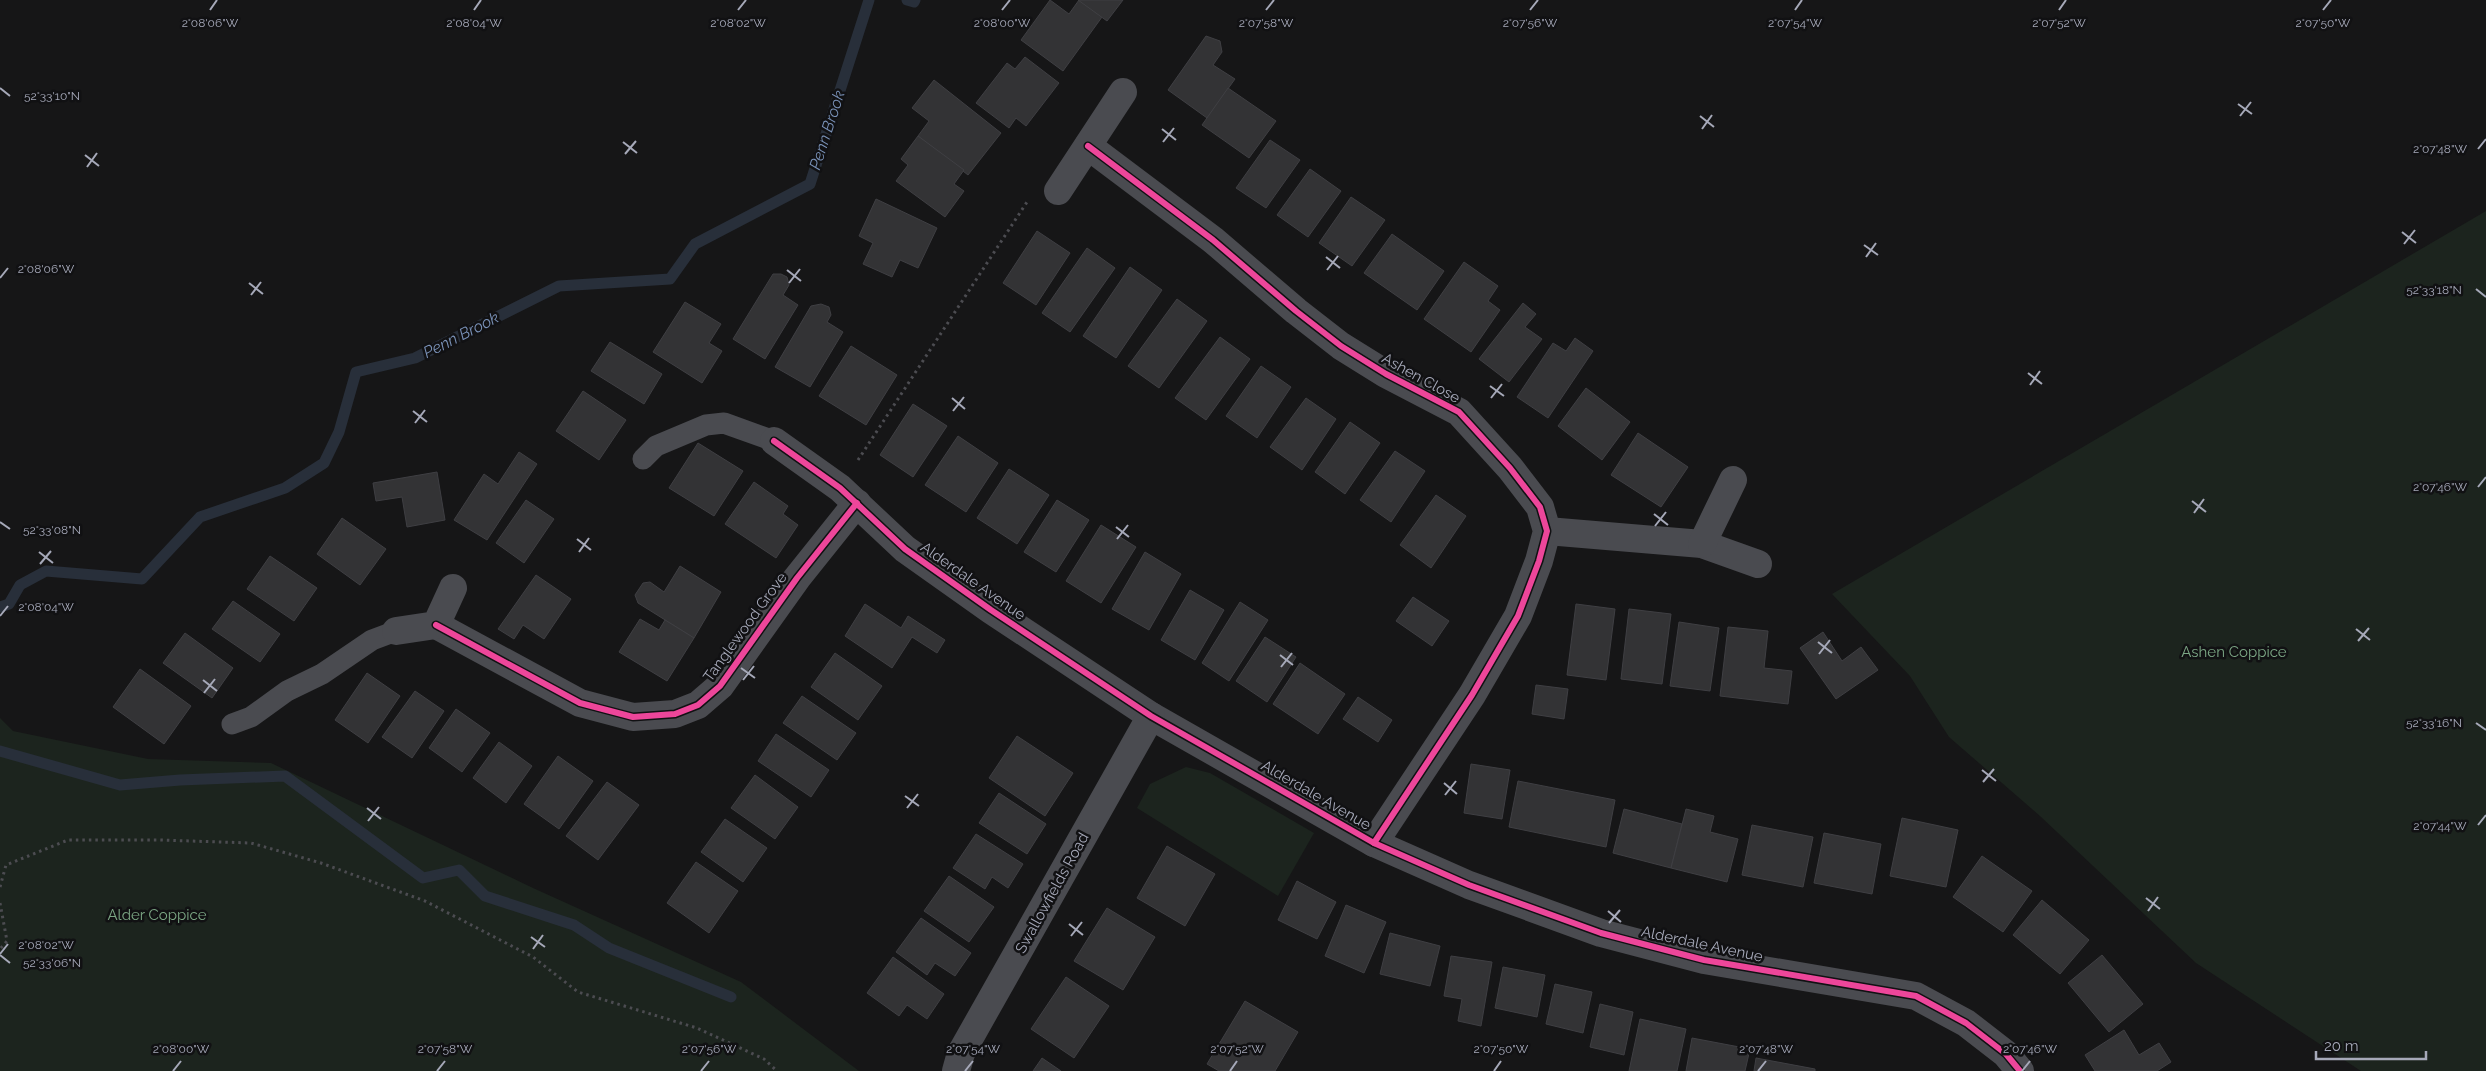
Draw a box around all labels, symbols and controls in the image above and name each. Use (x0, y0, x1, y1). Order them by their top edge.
text: 2°08'06"W (182, 16, 239, 30)
text: 2°08'04"W (446, 16, 502, 30)
text: 2°08'02"W (710, 16, 766, 30)
text: 2°08'00"W (974, 16, 1031, 30)
text: 2°07'58"W (1239, 16, 1294, 30)
text: 2°07'56"W (1503, 16, 1558, 30)
text: 2°07'54"W (1768, 16, 1822, 30)
text: 2°07'52"W (2032, 16, 2086, 30)
text: 2°07'50"W (2296, 16, 2351, 30)
water label: Penn Brook (805, 87, 849, 172)
text: 52°33'10"N (24, 89, 80, 103)
text: 2°07'48"W (2413, 142, 2467, 156)
text: 2°08'06"W (18, 262, 75, 276)
text: 52°33'18"N (2406, 283, 2462, 297)
water label: Penn Brook (420, 308, 502, 362)
street label: Ashen Close (1379, 349, 1463, 407)
text: 2°07'46"W (2413, 480, 2467, 494)
text: 52°33'08"N (23, 523, 81, 537)
street label: Alderdale Avenue (917, 538, 1029, 624)
street label: Tanglewood Grove (699, 569, 791, 685)
text: 2°08'04"W (18, 600, 74, 614)
park label: Ashen Coppice (2181, 643, 2287, 661)
text: 52°33'16"N (2406, 716, 2462, 730)
street label: Alderdale Avenue (1258, 756, 1374, 834)
text: 2°07'44"W (2413, 819, 2467, 833)
street label: Swallowfields Road (1011, 830, 1093, 956)
park label: Alder Coppice (107, 906, 207, 924)
street label: Alderdale Avenue (1640, 922, 1765, 966)
text: 2°08'02"W (18, 938, 74, 952)
text: 52°33'06"N (23, 956, 81, 970)
scale bar (2316, 1028, 2426, 1060)
text: 20 m (2324, 1037, 2359, 1055)
text: 2°08'00"W (153, 1042, 210, 1056)
text: 2°07'58"W (418, 1042, 473, 1056)
text: 2°07'56"W (682, 1042, 737, 1056)
text: 2°07'54"W (946, 1042, 1000, 1056)
text: 2°07'52"W (1210, 1042, 1264, 1056)
text: 2°07'50"W (1474, 1042, 1529, 1056)
text: 2°07'48"W (1739, 1042, 1793, 1056)
text: 2°07'46"W (2003, 1042, 2057, 1056)

